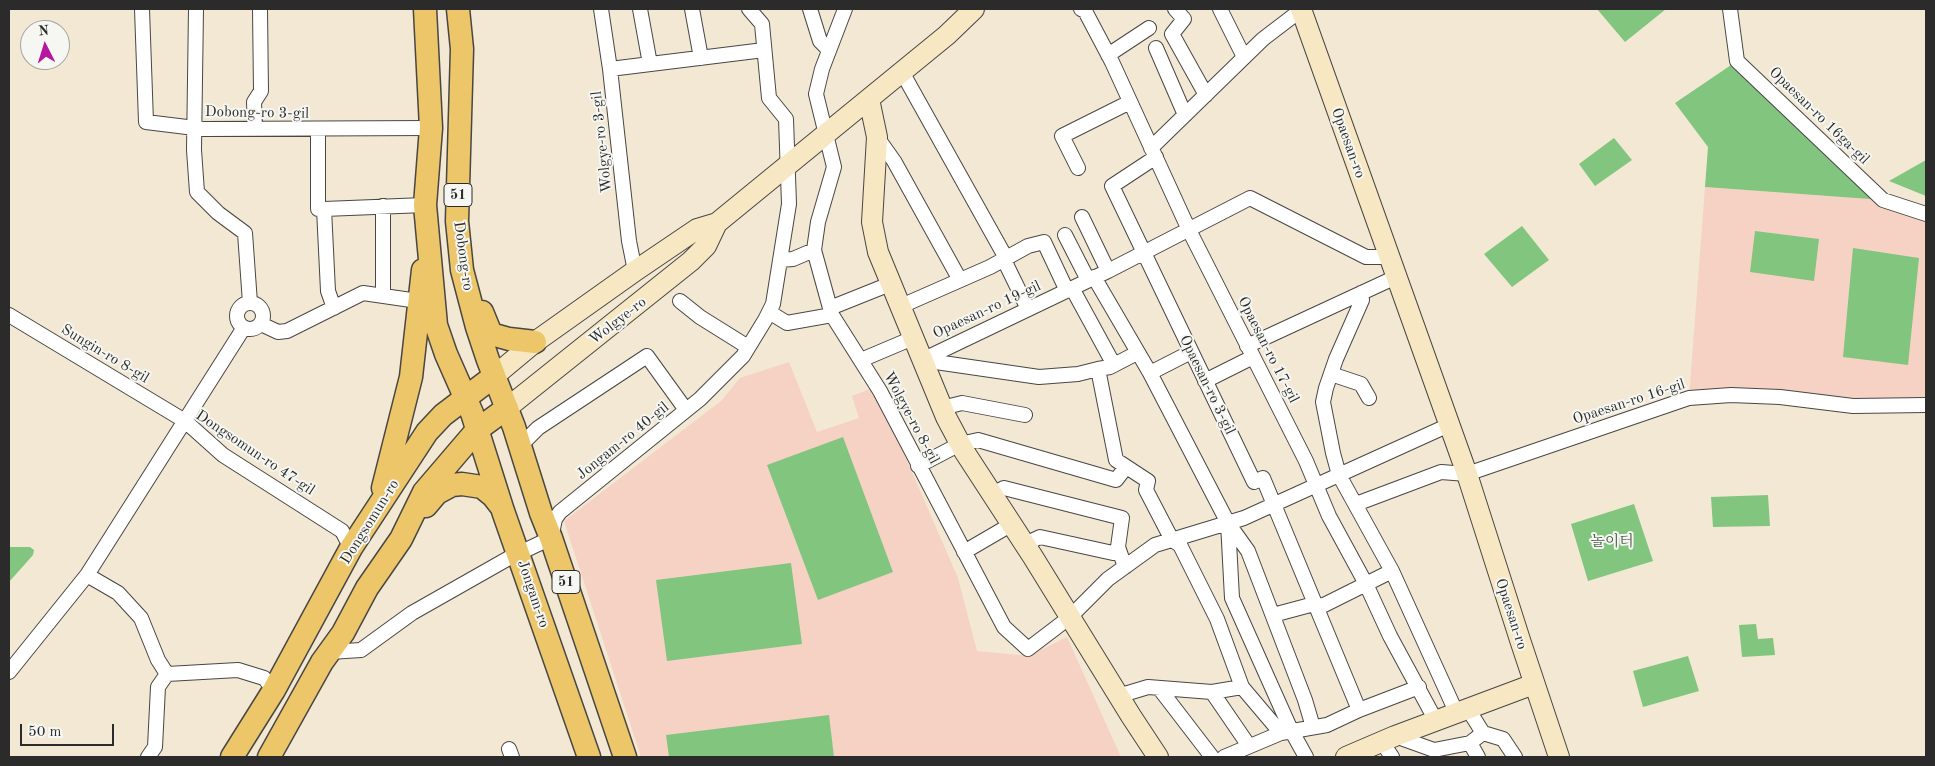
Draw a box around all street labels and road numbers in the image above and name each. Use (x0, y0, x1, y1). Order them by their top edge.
street label: Opaesan-ro 16ga-gil (1765, 63, 1873, 169)
street label: Wolgye-ro 3-gil (588, 90, 616, 194)
street label: Dobong-ro 3-gil (205, 103, 309, 123)
street label: Opaesan-ro (1327, 105, 1369, 181)
road number: 51 (444, 184, 472, 206)
street label: Dobong-ro (449, 220, 477, 292)
street label: Opaesan-ro 19-gil (930, 277, 1044, 343)
street label: Wolgye-ro (586, 293, 650, 349)
street label: Opaesan-ro 17-gil (1233, 294, 1303, 406)
street label: Sungin-ro 8-gil (58, 321, 152, 387)
street label: Opaesan-ro 3-gil (1175, 332, 1239, 438)
street label: Wolgye-ro 8-gil (879, 369, 943, 467)
street label: Opaesan-ro 16-gil (1571, 375, 1687, 429)
street label: Jongam-ro 40-gil (573, 398, 673, 484)
street label: Dongsomun-ro 47-gil (192, 406, 318, 500)
street label: Dongsomun-ro (337, 476, 403, 568)
street label: Jongam-ro (513, 558, 553, 630)
road number: 51 (552, 570, 580, 594)
street label: Opaesan-ro (1491, 576, 1531, 652)

